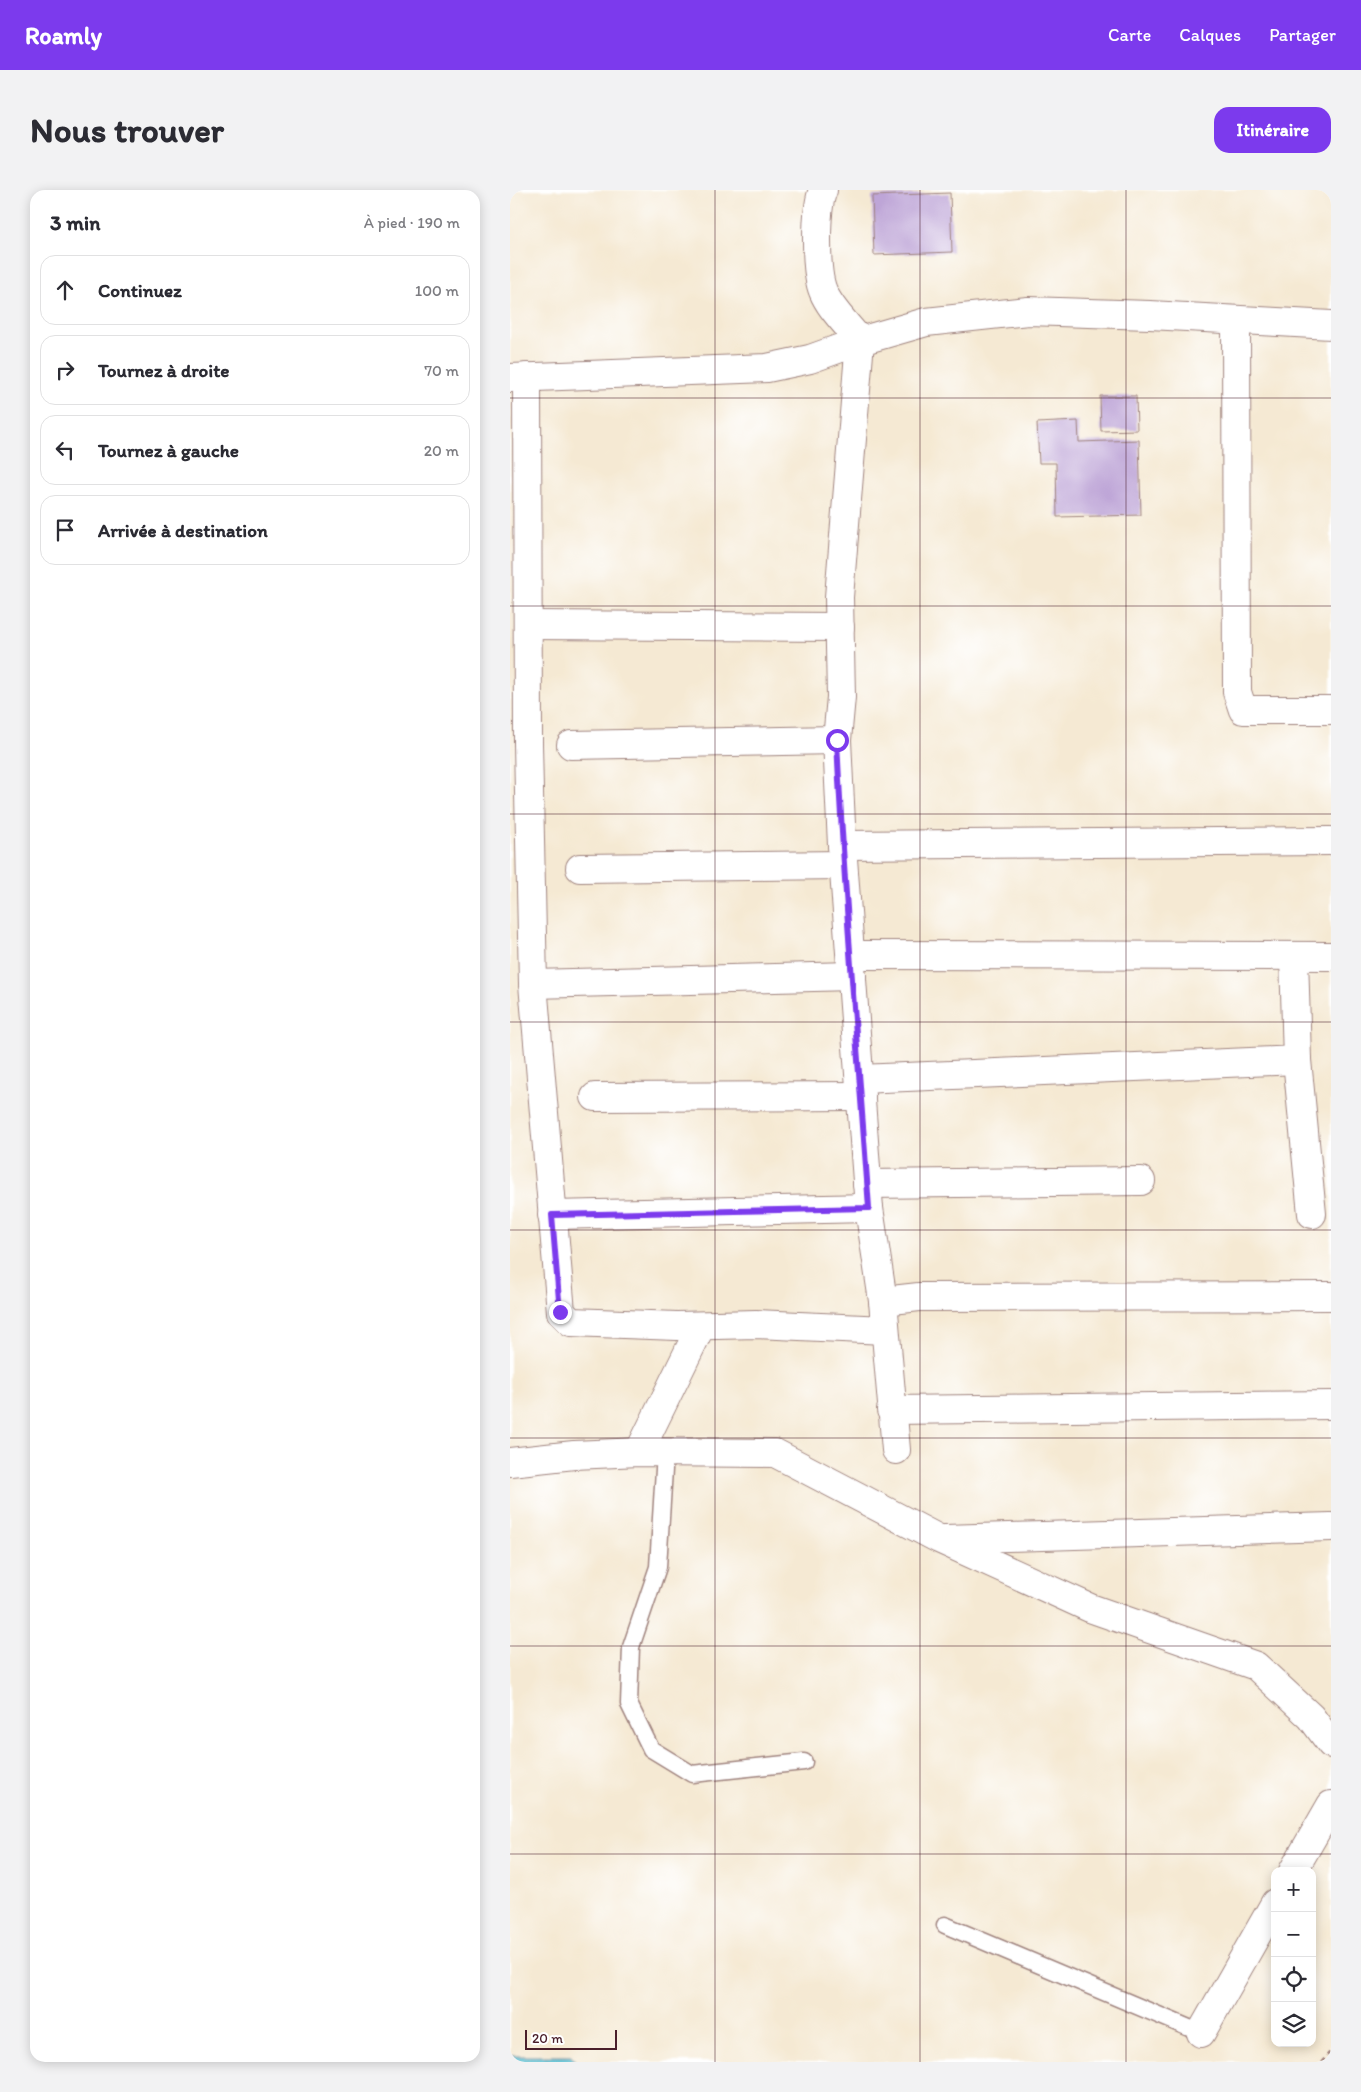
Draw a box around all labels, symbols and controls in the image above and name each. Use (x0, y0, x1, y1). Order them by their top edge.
text: Roamly (25, 21, 102, 50)
text: Carte (1108, 24, 1151, 46)
text: Calques (1179, 24, 1241, 46)
text: Partager (1269, 24, 1336, 46)
button: Itinéraire (1214, 107, 1331, 153)
text: Nous trouver (30, 109, 224, 151)
text: 3 min (50, 210, 100, 235)
text: À pied · 190 m (364, 213, 460, 232)
icon: ahead (51, 276, 79, 304)
text: Continuez (98, 279, 182, 302)
text: 100 m (415, 281, 459, 300)
icon: right (51, 356, 79, 384)
text: Tournez à droite (98, 359, 230, 382)
text: 70 m (424, 361, 459, 380)
icon: left (51, 436, 79, 464)
text: Tournez à gauche (98, 439, 239, 462)
text: 20 m (424, 441, 459, 460)
icon: arrive (51, 516, 79, 544)
text: Arrivée à destination (98, 519, 268, 542)
route start (826, 729, 849, 752)
route end (549, 1301, 572, 1324)
map controls (1271, 1867, 1316, 2047)
button: + (1271, 1867, 1316, 1912)
button: − (1271, 1912, 1316, 1957)
button: locate (1271, 1957, 1316, 2002)
button: layers (1271, 2002, 1316, 2047)
scale bar (525, 2027, 618, 2050)
text: 20 m (532, 2030, 563, 2047)

